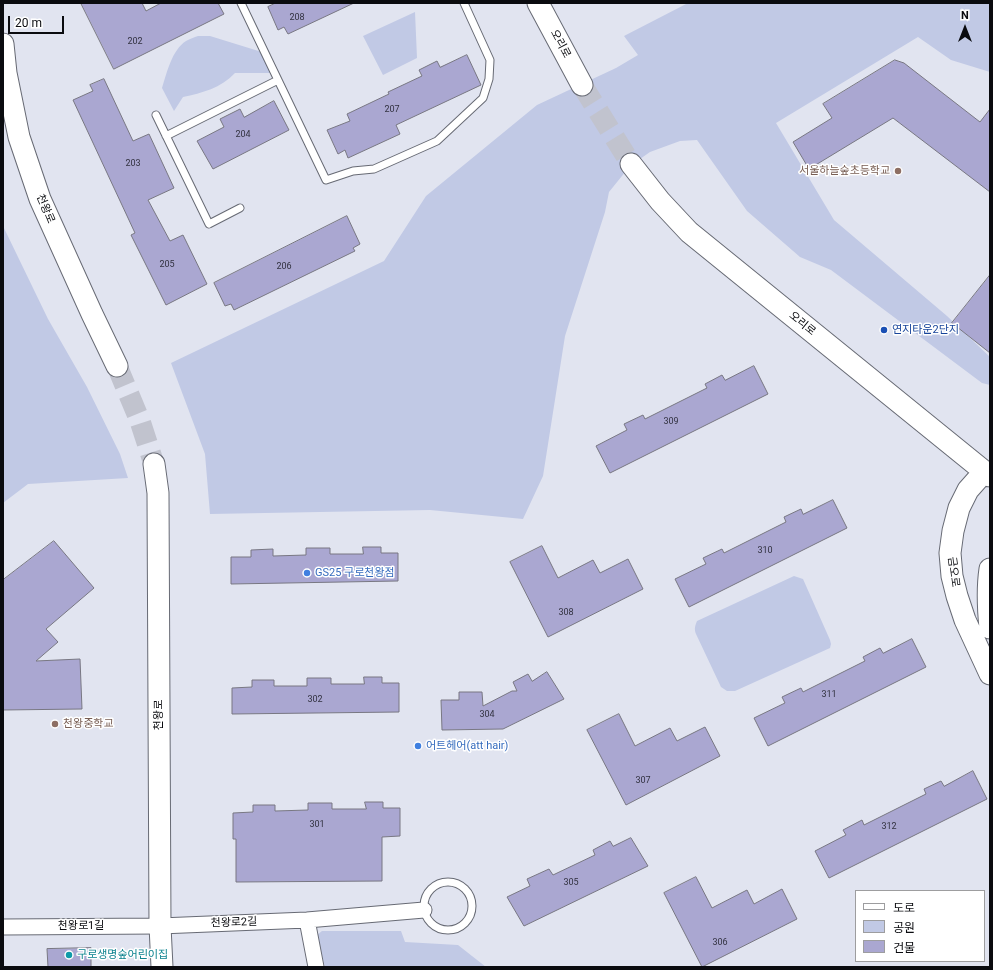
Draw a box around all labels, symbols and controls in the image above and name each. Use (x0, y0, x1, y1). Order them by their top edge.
scale bar (10, 8, 66, 34)
north arrow (945, 8, 985, 48)
text: N (961, 9, 969, 22)
house number: 208 (289, 13, 305, 23)
text: 20 m (15, 16, 42, 30)
street label: 오리로 (547, 27, 573, 61)
house number: 202 (127, 37, 143, 47)
house number: 207 (384, 105, 400, 115)
house number: 204 (235, 130, 251, 140)
house number: 203 (125, 159, 141, 169)
place label: 서울하늘숲초등학교 (799, 164, 890, 178)
marker: 서울하늘숲초등학교 (893, 166, 903, 176)
street label: 천왕로 (33, 192, 57, 226)
house number: 205 (159, 260, 175, 270)
house number: 206 (276, 262, 292, 272)
street label: 오리로 (786, 309, 818, 339)
place label: 연지타운2단지 (892, 323, 959, 337)
marker: 연지타운2단지 (879, 325, 889, 335)
house number: 309 (663, 417, 679, 427)
house number: 310 (757, 546, 773, 556)
street label: 금오로 (944, 556, 962, 588)
place label: GS25 구로천왕점 (315, 566, 395, 580)
marker: GS25 구로천왕점 (302, 568, 312, 578)
house number: 308 (558, 608, 574, 618)
house number: 311 (821, 690, 837, 700)
house number: 302 (307, 695, 323, 705)
street label: 천왕로 (152, 700, 166, 730)
house number: 304 (479, 710, 495, 720)
place label: 천왕중학교 (63, 717, 114, 731)
marker: 천왕중학교 (50, 719, 60, 729)
place label: 어트헤어(att hair) (426, 739, 508, 753)
marker: 어트헤어(att hair) (413, 741, 423, 751)
house number: 307 (635, 776, 651, 786)
house number: 301 (309, 820, 325, 830)
house number: 312 (881, 822, 897, 832)
house number: 305 (563, 878, 579, 888)
legend (855, 890, 985, 962)
text: 도로 (893, 901, 915, 915)
street label: 천왕로2길 (210, 916, 258, 930)
street label: 천왕로1길 (58, 919, 104, 933)
text: 공원 (893, 921, 915, 935)
house number: 306 (712, 938, 728, 948)
text: 건물 (893, 941, 915, 955)
place label: 구로생명숲어린이집 (77, 948, 168, 962)
marker: 구로생명숲어린이집 (64, 950, 74, 960)

